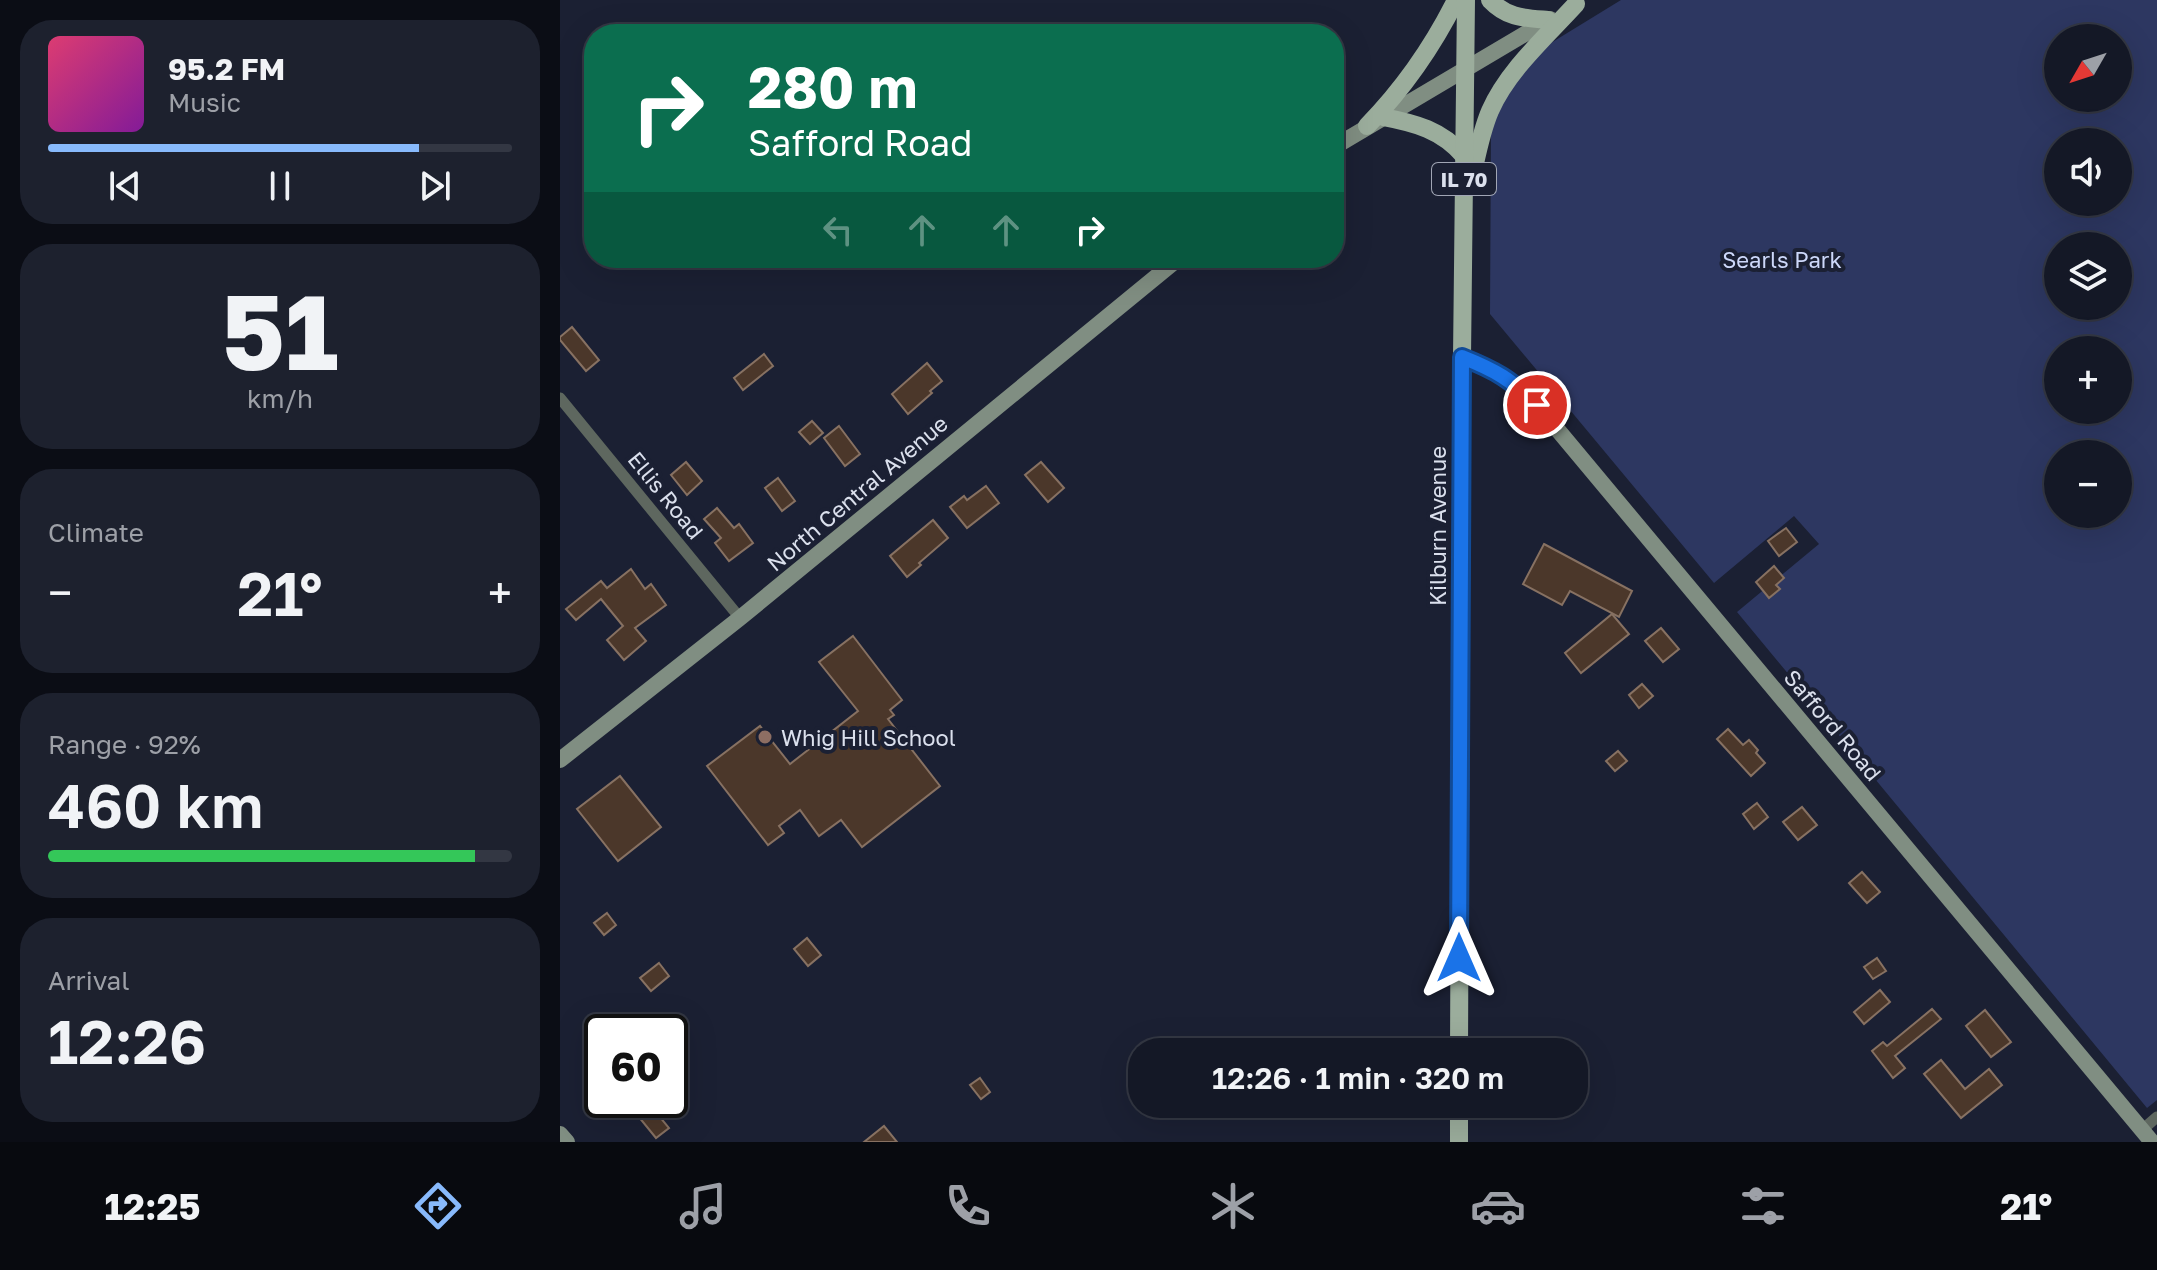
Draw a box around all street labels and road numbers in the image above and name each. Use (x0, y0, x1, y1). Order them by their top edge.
road number: IL 70 (1432, 163, 1496, 195)
street label: North Central Avenue (761, 410, 953, 576)
street label: Ellis Road (623, 446, 709, 544)
street label: Kilburn Avenue (1424, 446, 1451, 606)
street label: Safford Road (1779, 664, 1887, 786)

